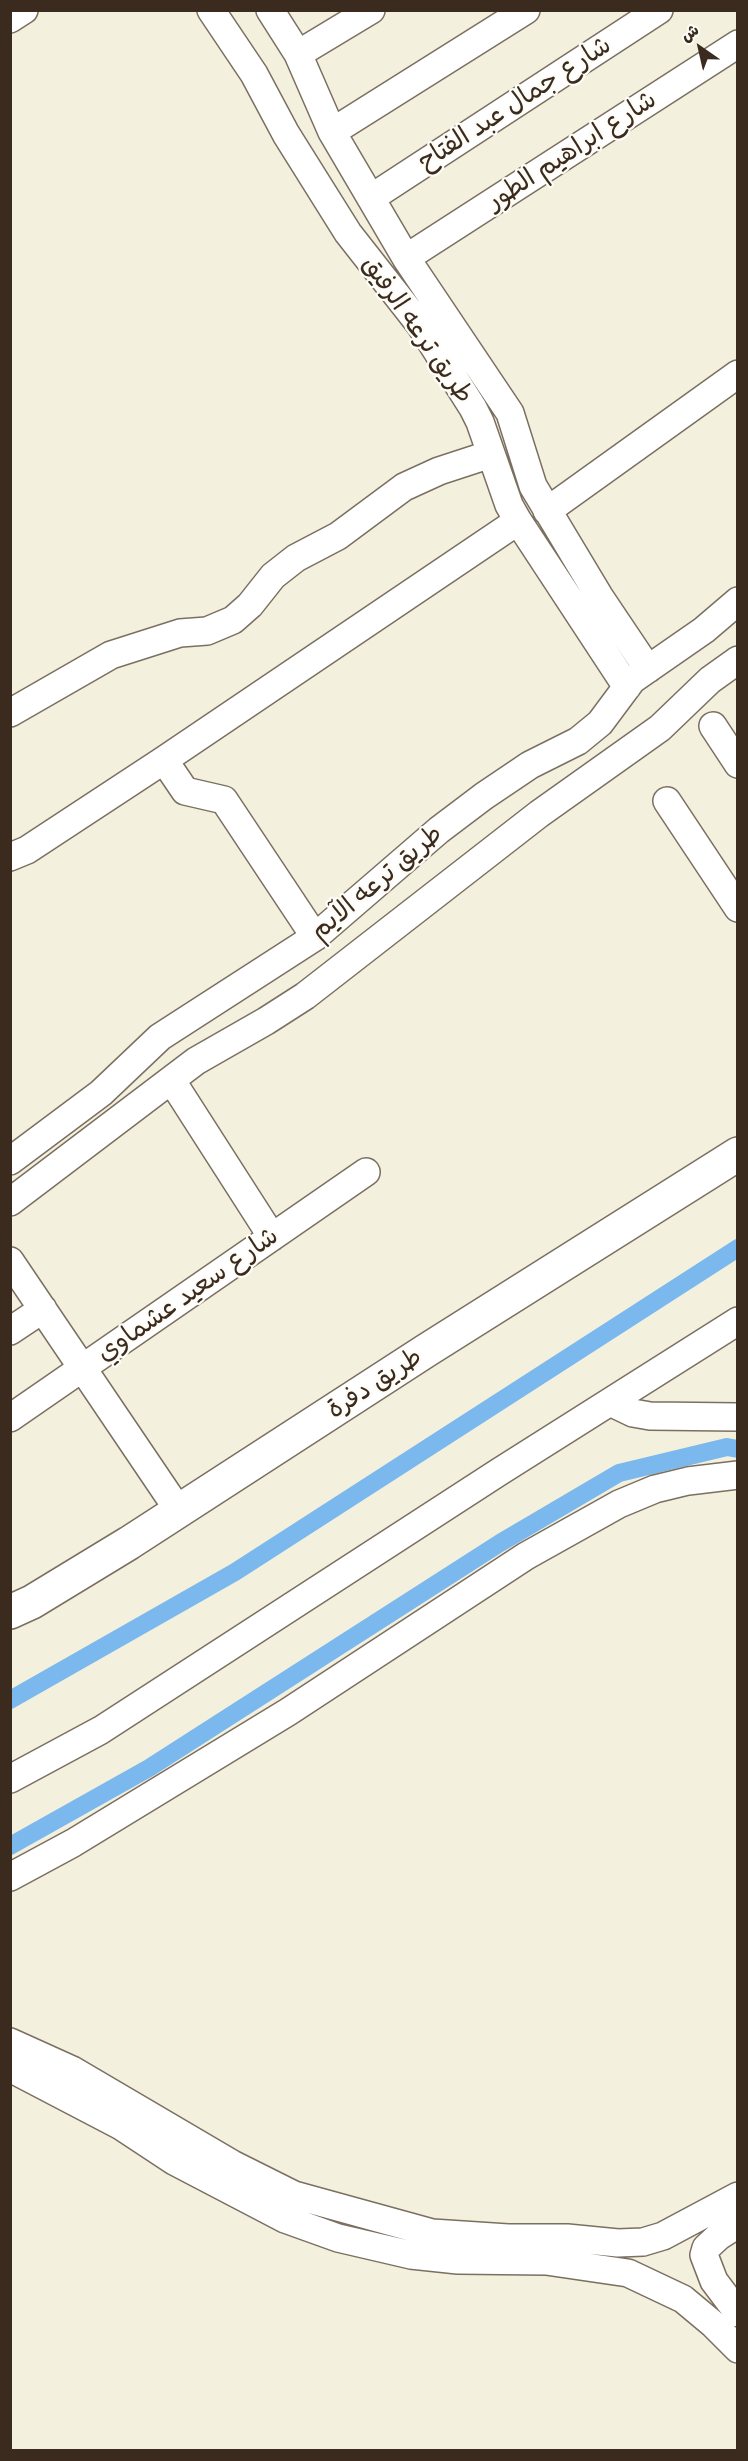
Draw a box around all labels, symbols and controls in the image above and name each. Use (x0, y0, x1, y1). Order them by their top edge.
north arrow (670, 18, 730, 78)
text: ش (677, 20, 703, 46)
street label: شارع جمال عبد الفتاح (413, 30, 617, 178)
street label: شارع ابراهيم الطور (481, 85, 663, 217)
street label: طريق ترعه الرفيق (355, 250, 479, 410)
street label: طريق ترعه الآيم (305, 819, 449, 947)
street label: شارع سعيد عشماوي (91, 1221, 285, 1369)
street label: طريق دفرة (322, 1342, 428, 1426)

